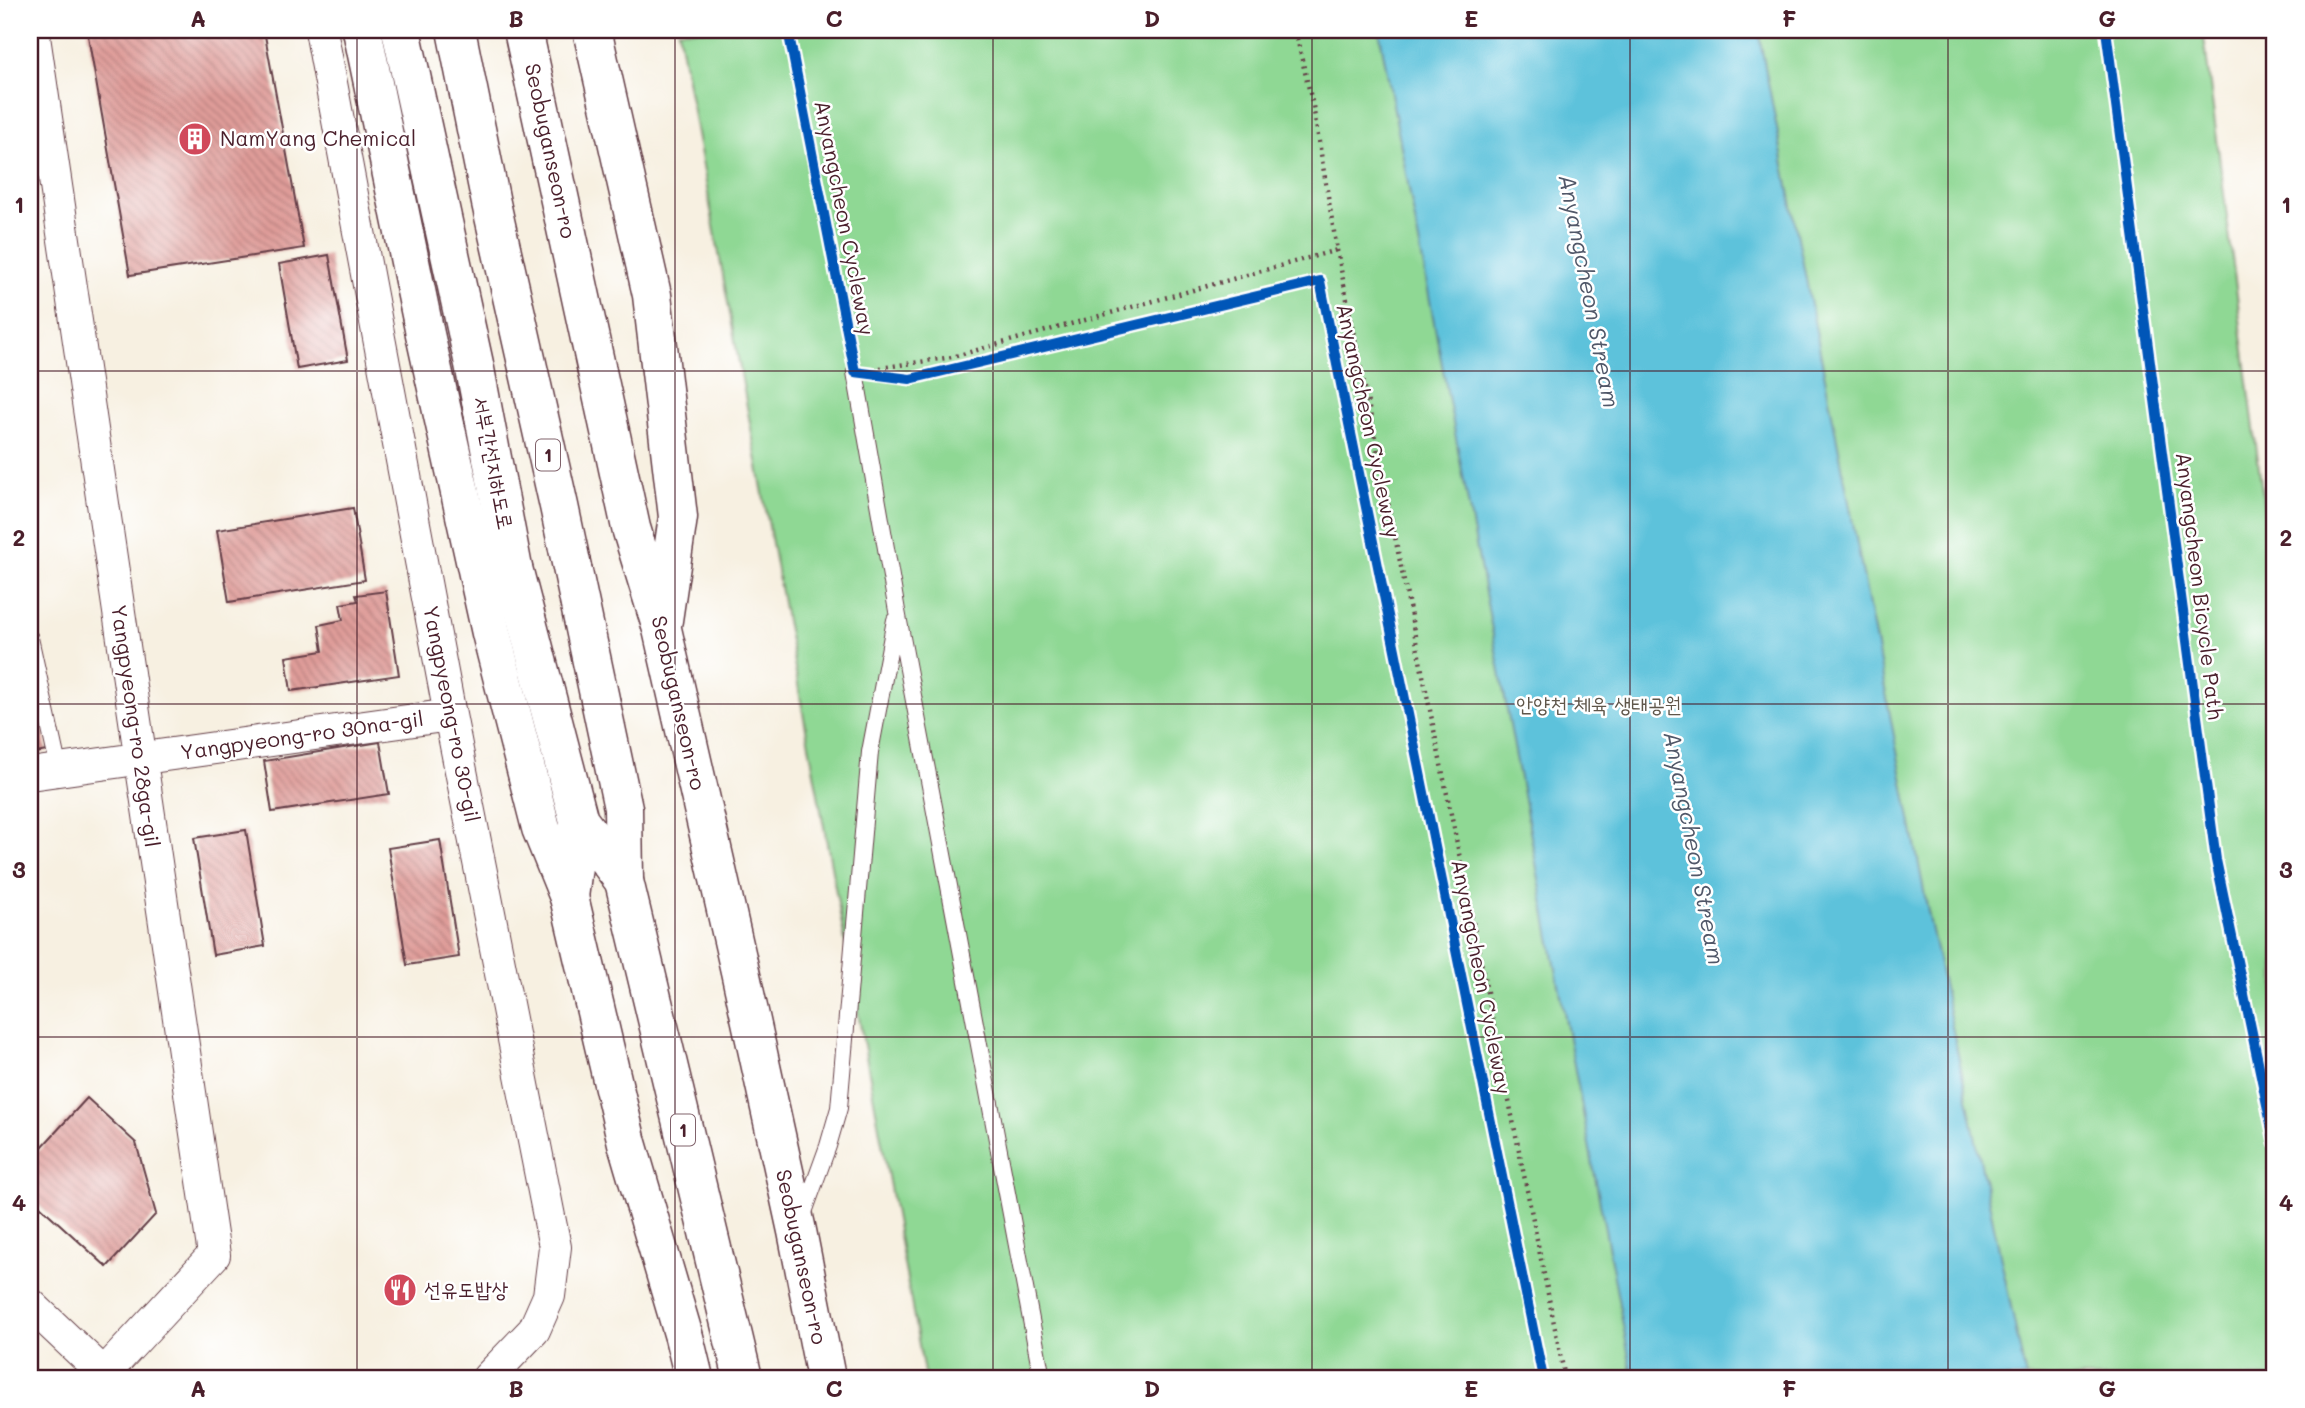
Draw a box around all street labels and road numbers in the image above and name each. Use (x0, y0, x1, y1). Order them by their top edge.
street label: Seobuganseon-ro (520, 61, 583, 241)
street label: Anyangcheon Cycleway (809, 98, 882, 338)
street label: Anyangcheon Cycleway (1331, 301, 1408, 540)
street label: 서부간선지하도로 (468, 394, 521, 532)
road number: 1 (536, 440, 560, 470)
street label: Anyangcheon Bicycle Path (2171, 451, 2230, 721)
street label: Yangpyeong-ro 28ga-gil (106, 603, 167, 849)
street label: Yangpyeong-ro 30-gil (418, 603, 487, 824)
street label: Seobuganseon-ro (646, 613, 713, 793)
street label: Yangpyeong-ro 30na-gil (179, 704, 425, 765)
street label: Anyangcheon Cycleway (1446, 857, 1519, 1097)
road number: 1 (671, 1114, 695, 1146)
street label: Seobuganseon-ro (771, 1167, 834, 1347)

